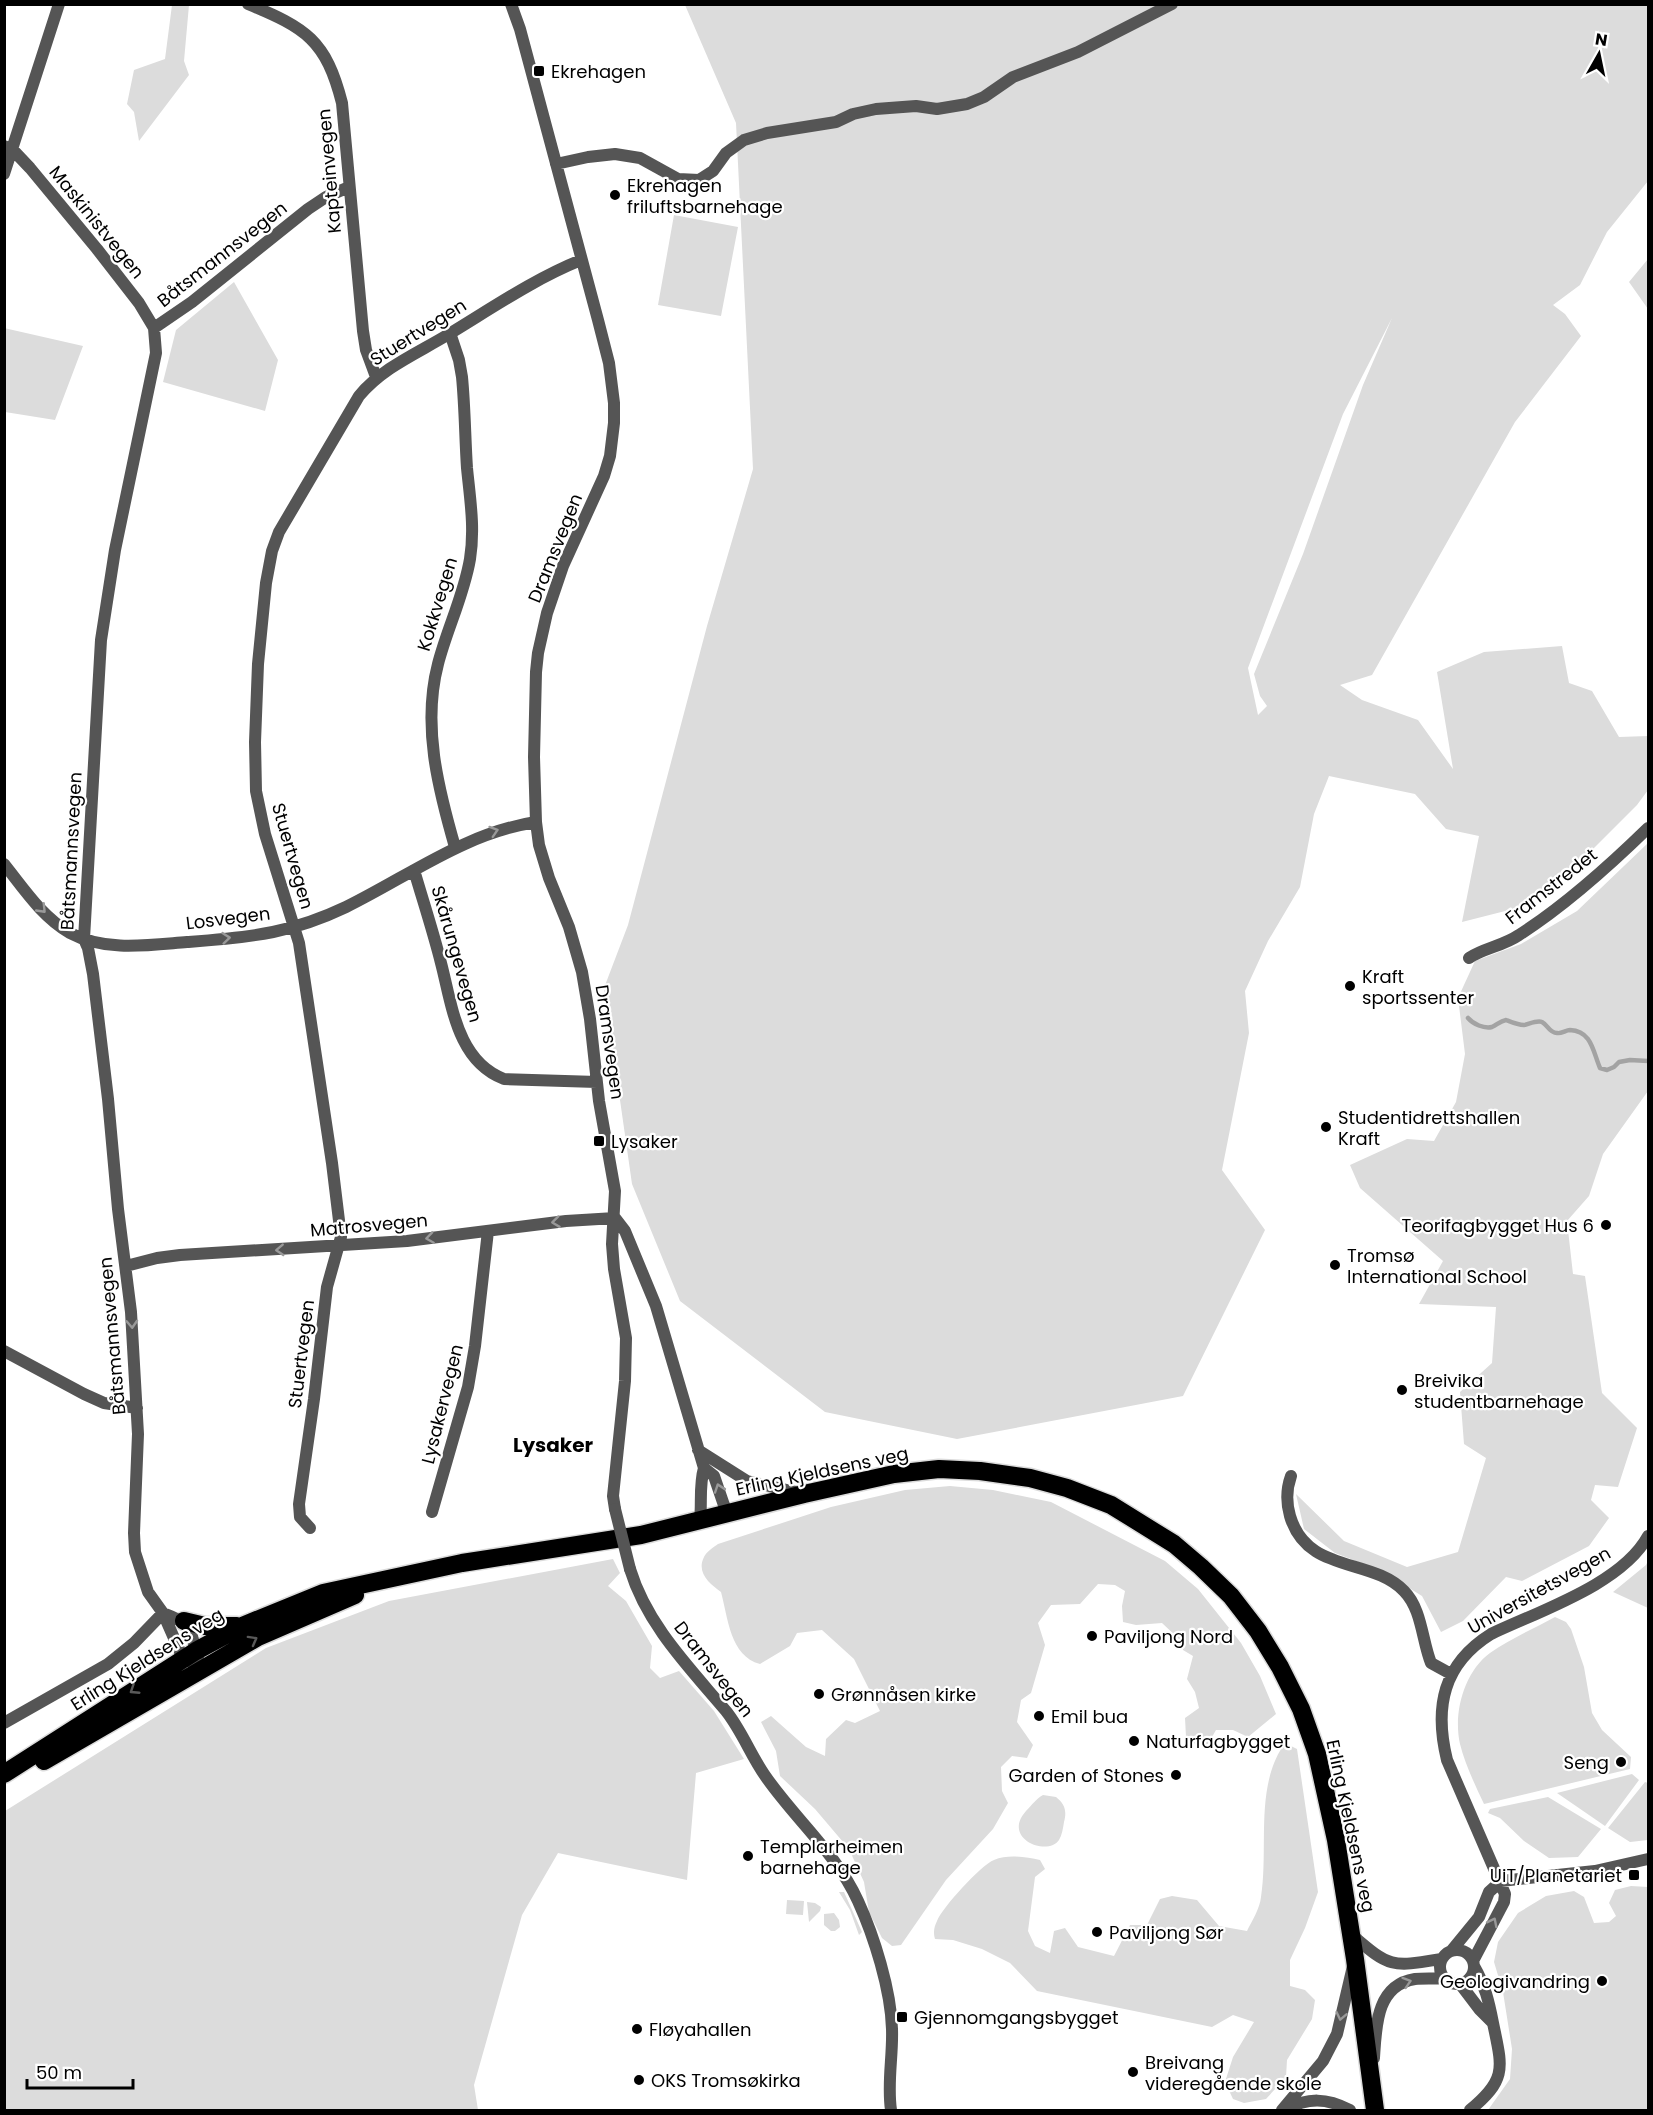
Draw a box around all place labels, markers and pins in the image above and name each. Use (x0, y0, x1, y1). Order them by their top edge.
place label: Ekrehagen (551, 59, 646, 84)
marker: Ekrehagen (532, 64, 546, 78)
place label: Ekrehagen friluftsbarnehage (627, 173, 783, 219)
marker: Ekrehagen friluftsbarnehage (608, 188, 622, 202)
place label: Kraft sportssenter (1362, 964, 1475, 1010)
marker: Kraft sportssenter (1343, 979, 1357, 993)
place label: Studentidrettshallen Kraft (1338, 1105, 1520, 1151)
marker: Studentidrettshallen Kraft (1319, 1120, 1333, 1134)
place label: Lysaker (611, 1129, 678, 1154)
marker: Lysaker (592, 1134, 606, 1148)
place label: Teorifagbygget Hus 6 (1401, 1213, 1594, 1238)
marker: Teorifagbygget Hus 6 (1599, 1218, 1613, 1232)
place label: Tromsø International School (1347, 1243, 1527, 1289)
marker: Tromsø International School (1328, 1258, 1342, 1272)
place label: Breivika studentbarnehage (1414, 1368, 1584, 1414)
marker: Breivika studentbarnehage (1395, 1383, 1409, 1397)
place label: Paviljong Nord (1104, 1624, 1233, 1649)
marker: Paviljong Nord (1085, 1629, 1099, 1643)
place label: Grønnåsen kirke (831, 1682, 976, 1707)
marker: Grønnåsen kirke (812, 1687, 826, 1701)
place label: Emil bua (1051, 1704, 1128, 1729)
marker: Emil bua (1032, 1709, 1046, 1723)
place label: Naturfagbygget (1146, 1729, 1290, 1754)
marker: Naturfagbygget (1127, 1734, 1141, 1748)
place label: Seng (1564, 1750, 1609, 1775)
marker: Seng (1614, 1755, 1628, 1769)
place label: Garden of Stones (1008, 1763, 1164, 1788)
marker: Garden of Stones (1169, 1768, 1183, 1782)
place label: Templarheimen barnehage (760, 1834, 903, 1880)
marker: Templarheimen barnehage (741, 1849, 755, 1863)
place label: UiT/Planetariet (1490, 1863, 1622, 1888)
marker: UiT/Planetariet (1627, 1868, 1641, 1882)
place label: Paviljong Sør (1109, 1920, 1224, 1945)
marker: Paviljong Sør (1090, 1925, 1104, 1939)
place label: Geologivandring (1440, 1969, 1590, 1994)
marker: Geologivandring (1595, 1974, 1609, 1988)
place label: Gjennomgangsbygget (914, 2005, 1119, 2030)
marker: Gjennomgangsbygget (895, 2010, 909, 2024)
place label: Fløyahallen (649, 2017, 752, 2042)
marker: Fløyahallen (630, 2022, 644, 2036)
place label: Breivang videregående skole (1145, 2050, 1322, 2096)
marker: Breivang videregående skole (1126, 2065, 1140, 2079)
place label: OKS Tromsøkirka (651, 2068, 801, 2093)
marker: OKS Tromsøkirka (632, 2073, 646, 2087)

